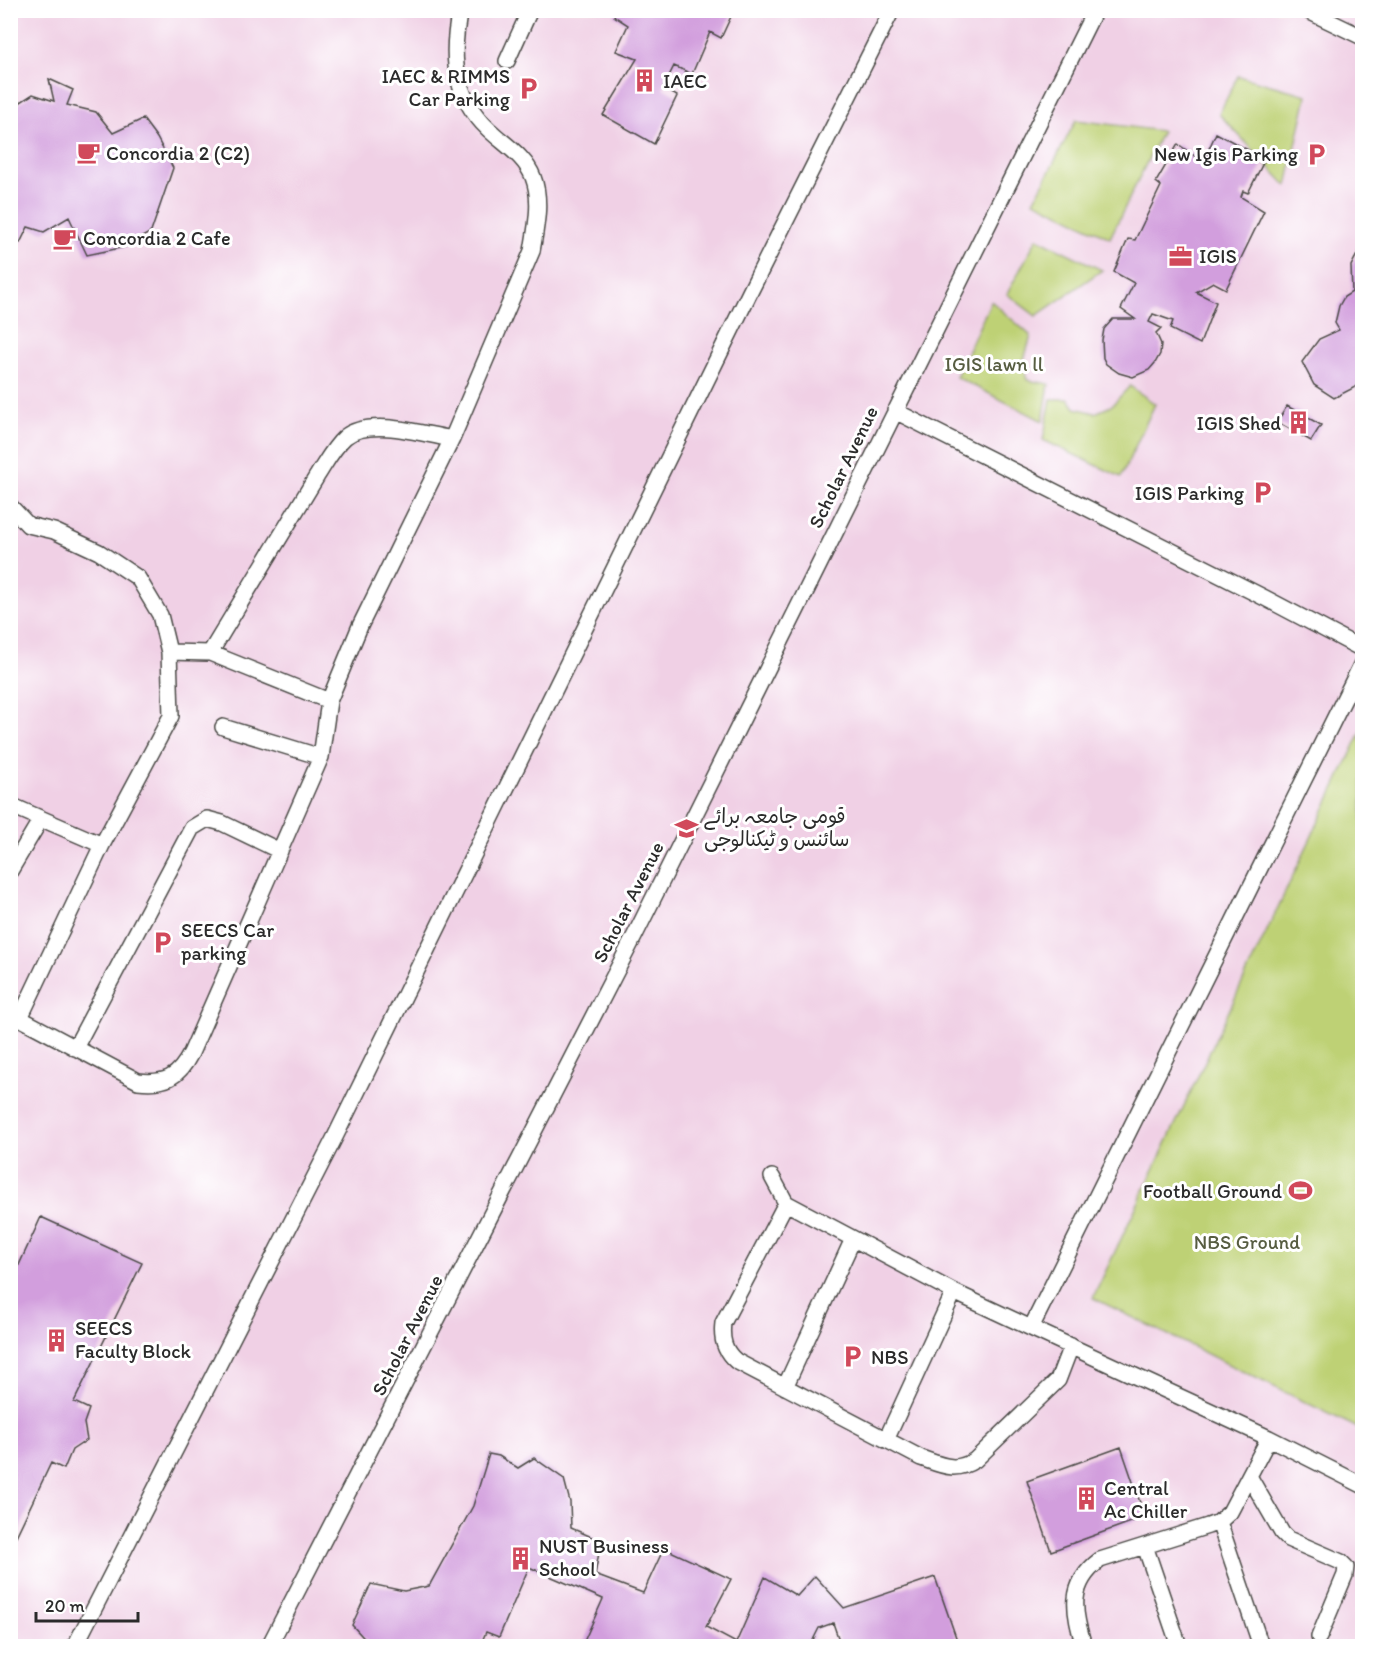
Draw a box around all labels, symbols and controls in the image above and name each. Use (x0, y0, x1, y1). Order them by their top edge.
place label: IAEC & RIMMS Car Parking (381, 64, 511, 111)
building icon: IAEC (632, 68, 658, 94)
place label: IAEC (663, 69, 707, 93)
parking icon: IAEC & RIMMS Car Parking (515, 75, 541, 101)
cafe icon: Concordia 2 (C2) (75, 140, 101, 166)
place label: Concordia 2 (C2) (106, 141, 250, 165)
parking icon: New Igis Parking (1303, 141, 1329, 167)
place label: New Igis Parking (1154, 142, 1299, 166)
cafe icon: Concordia 2 Cafe (52, 225, 78, 251)
place label: Concordia 2 Cafe (83, 226, 231, 250)
office icon: IGIS (1168, 243, 1194, 269)
place label: IGIS (1199, 244, 1237, 268)
park label: IGIS lawn ll (944, 352, 1044, 376)
street label: Scholar Avenue (803, 402, 883, 532)
building icon: IGIS Shed (1286, 410, 1312, 436)
place label: IGIS Shed (1197, 411, 1281, 435)
parking icon: IGIS Parking (1249, 480, 1275, 506)
place label: IGIS Parking (1135, 481, 1245, 505)
place label: قومی جامعہ برائے سائنس و ٹیکنالوجی (704, 804, 850, 853)
school or university icon: قومی جامعہ برائے سائنس و ٹیکنالوجی (673, 815, 699, 841)
street label: Scholar Avenue (587, 837, 669, 967)
place label: SEECS Car parking (181, 918, 274, 965)
parking icon: SEECS Car parking (150, 929, 176, 955)
sports icon: Football Ground (1287, 1178, 1313, 1204)
place label: Football Ground (1143, 1179, 1282, 1203)
park label: NBS Ground (1194, 1230, 1300, 1254)
street label: Scholar Avenue (366, 1270, 448, 1400)
place label: SEECS Faculty Block (75, 1316, 192, 1363)
building icon: SEECS Faculty Block (44, 1327, 70, 1353)
parking icon: NBS (840, 1344, 866, 1370)
place label: NBS (871, 1345, 908, 1369)
place label: Central Ac Chiller (1104, 1476, 1188, 1523)
building icon: Central Ac Chiller (1073, 1486, 1099, 1512)
place label: NUST Business School (539, 1534, 669, 1581)
building icon: NUST Business School (508, 1545, 534, 1571)
scale bar (36, 1585, 138, 1623)
text: 20 m (45, 1595, 85, 1617)

